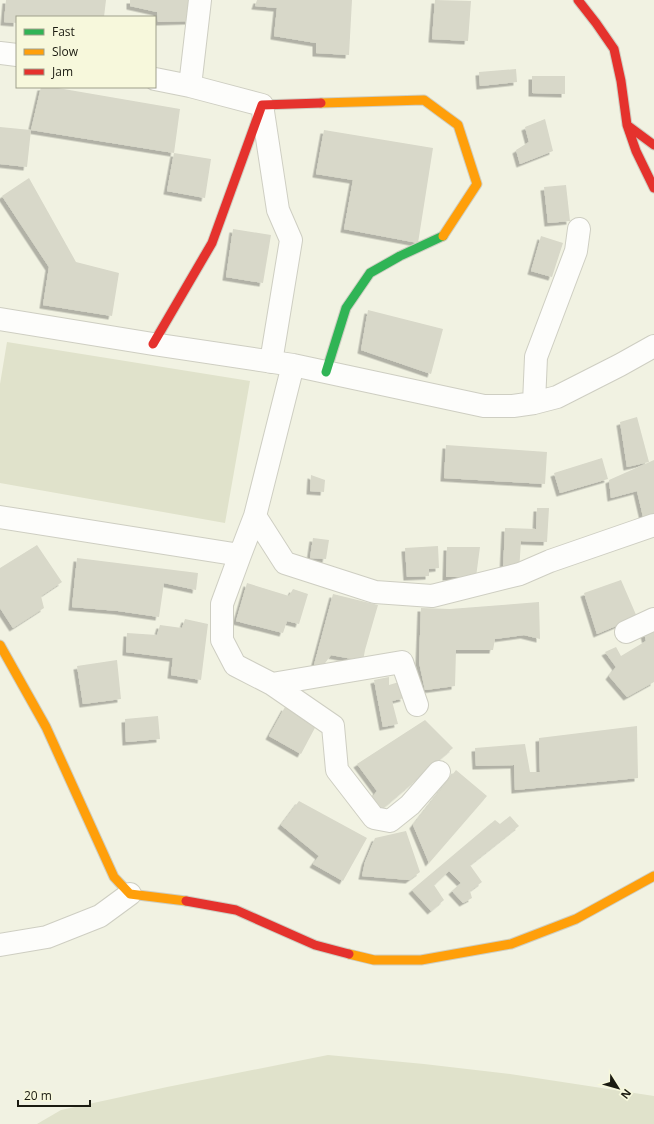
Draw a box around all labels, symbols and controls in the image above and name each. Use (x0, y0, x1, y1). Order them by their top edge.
legend (16, 16, 156, 88)
text: Fast (52, 23, 75, 40)
text: Slow (52, 43, 79, 60)
text: Jam (51, 63, 73, 80)
north arrow (598, 1068, 638, 1108)
scale bar (18, 1082, 90, 1108)
text: N (618, 1086, 635, 1102)
text: 20 m (24, 1087, 52, 1104)

